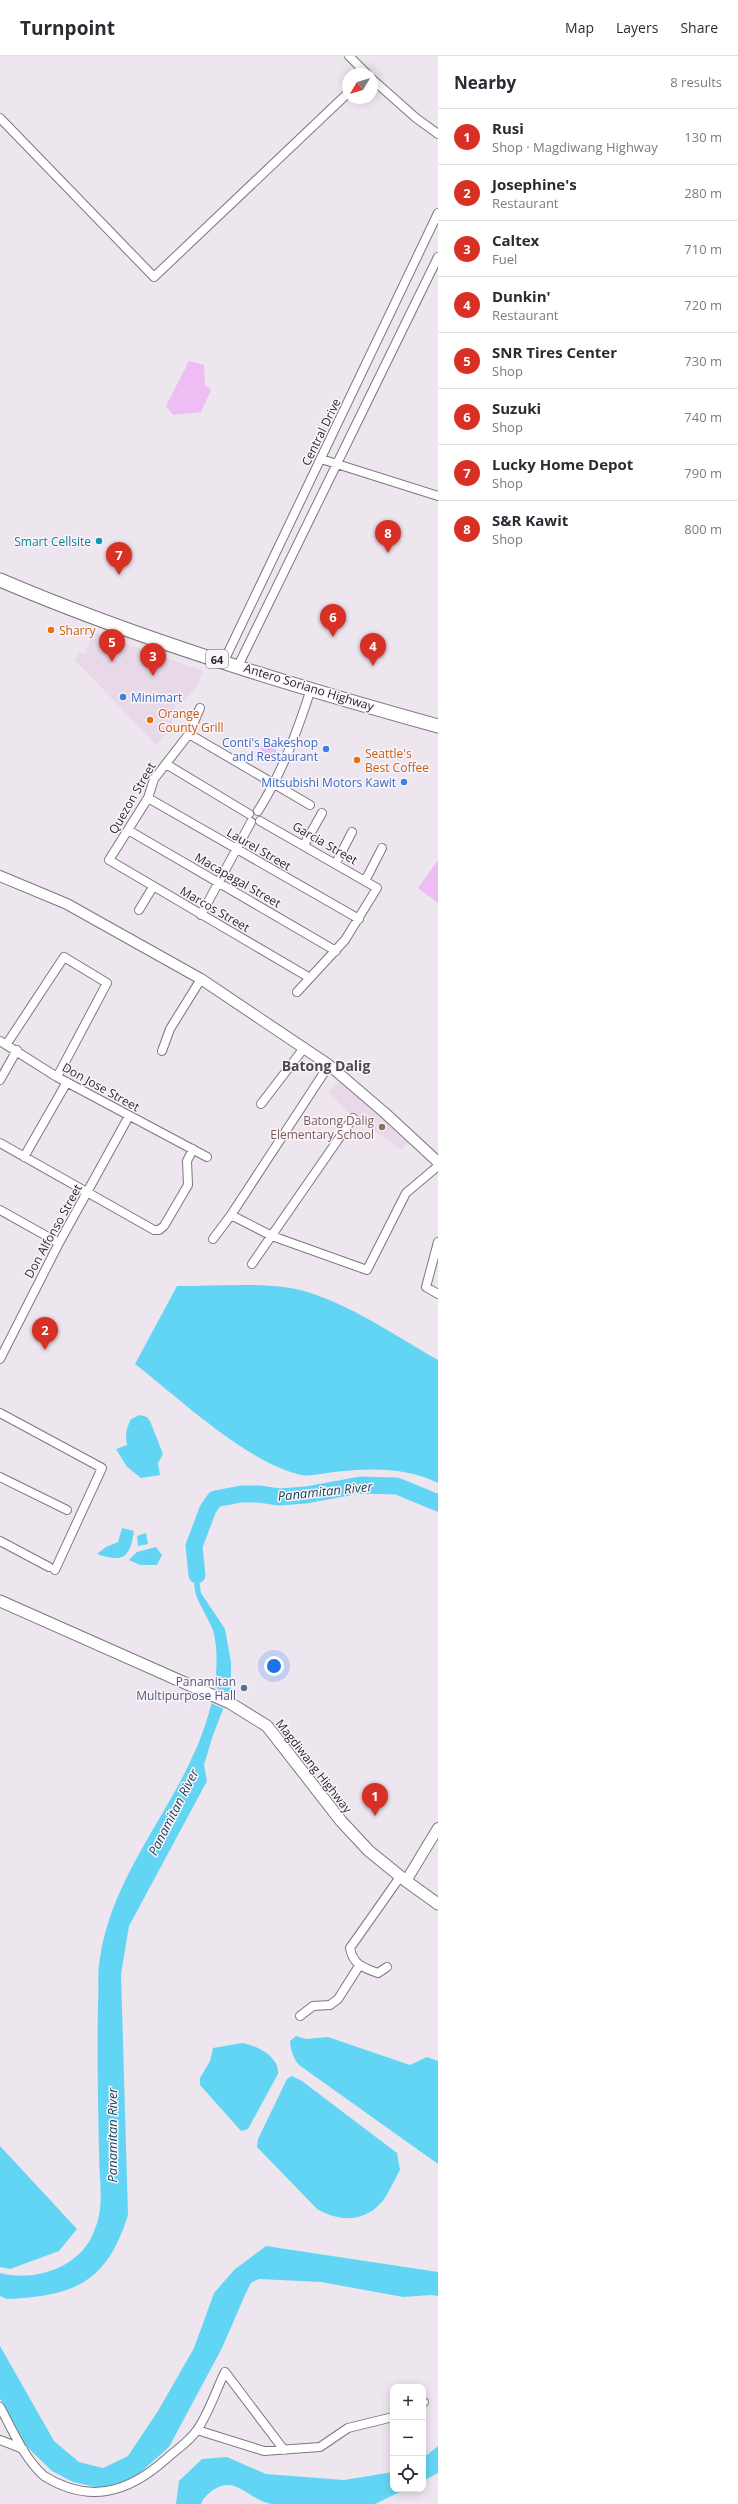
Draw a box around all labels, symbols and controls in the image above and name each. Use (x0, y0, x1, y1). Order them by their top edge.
text: Turnpoint (20, 15, 115, 41)
text: Map (565, 18, 594, 37)
text: Layers (616, 18, 658, 37)
text: Share (680, 18, 718, 37)
north arrow (342, 68, 378, 104)
text: Nearby (454, 71, 516, 94)
text: 8 results (670, 73, 722, 91)
text: Rusi (492, 118, 524, 138)
text: 1 (463, 128, 471, 146)
text: 130 m (684, 128, 722, 146)
text: Shop · Magdiwang Highway (492, 138, 658, 156)
text: Josephine's (492, 174, 577, 194)
text: 2 (463, 184, 471, 202)
text: 280 m (684, 184, 722, 202)
text: Restaurant (492, 194, 559, 212)
text: Caltex (492, 230, 539, 250)
text: 3 (463, 240, 471, 258)
text: 710 m (684, 240, 722, 258)
text: Fuel (492, 250, 517, 268)
text: Dunkin' (492, 286, 551, 306)
text: 4 (463, 296, 471, 314)
text: 720 m (684, 296, 722, 314)
text: Restaurant (492, 306, 559, 324)
text: SNR Tires Center (492, 342, 617, 362)
text: 5 (463, 352, 471, 370)
text: 730 m (684, 352, 722, 370)
text: Shop (492, 362, 523, 380)
street label: Central Drive (297, 395, 345, 469)
text: Suzuki (492, 398, 541, 418)
text: 6 (463, 408, 471, 426)
text: 740 m (684, 408, 722, 426)
text: Shop (492, 418, 523, 436)
text: Lucky Home Depot (492, 454, 633, 474)
text: 7 (463, 464, 471, 482)
text: 790 m (684, 464, 722, 482)
text: Shop (492, 474, 523, 492)
text: S&R Kawit (492, 510, 568, 530)
pin: 8 (375, 520, 401, 553)
text: 8 (463, 520, 471, 538)
text: 800 m (684, 520, 722, 538)
text: Shop (492, 530, 523, 548)
place label: Smart Cellsite (14, 533, 91, 550)
marker: Smart Cellsite (94, 536, 104, 546)
pin: 7 (106, 542, 132, 575)
pin: 6 (320, 604, 346, 637)
place label: Sharry (59, 622, 96, 639)
marker: Sharry (46, 625, 56, 635)
pin: 5 (99, 629, 125, 662)
pin: 4 (360, 633, 386, 666)
pin: 3 (140, 643, 166, 676)
road number: 64 (206, 650, 228, 668)
street label: Antero Soriano Highway (242, 659, 377, 715)
place label: Minimart (131, 689, 182, 706)
marker: Minimart (118, 692, 128, 702)
place label: Orange County Grill (158, 705, 224, 736)
marker: Orange County Grill (145, 715, 155, 725)
place label: Conti's Bakeshop and Restaurant (222, 734, 318, 765)
marker: Conti's Bakeshop and Restaurant (321, 744, 331, 754)
place label: Seattle's Best Coffee (365, 745, 429, 776)
marker: Seattle's Best Coffee (352, 755, 362, 765)
street label: Quezon Street (105, 759, 159, 837)
place label: Mitsubishi Motors Kawit (261, 774, 396, 791)
marker: Mitsubishi Motors Kawit (399, 777, 409, 787)
street label: Garcia Street (289, 818, 361, 868)
street label: Laurel Street (224, 824, 294, 874)
street label: Macapagal Street (192, 848, 284, 912)
street label: Marcos Street (177, 882, 253, 936)
district label: Batong Dalig (282, 1056, 370, 1075)
street label: Don Jose Street (59, 1059, 143, 1115)
place label: Batong Dalig Elementary School (270, 1112, 374, 1143)
marker: Batong Dalig Elementary School (377, 1122, 387, 1132)
street label: Don Alfonso Street (20, 1181, 86, 1281)
pin: 2 (32, 1317, 58, 1350)
water label: Panamitan River (277, 1477, 374, 1505)
your location (264, 1656, 284, 1676)
place label: Panamitan Multipurpose Hall (136, 1673, 236, 1704)
marker: Panamitan Multipurpose Hall (239, 1683, 249, 1693)
street label: Magdiwang Highway (272, 1715, 357, 1817)
water label: Panamitan River (143, 1765, 203, 1858)
pin: 1 (362, 1783, 388, 1816)
water label: Panamitan River (103, 2087, 121, 2182)
map controls (390, 2384, 426, 2492)
button: + (390, 2384, 426, 2420)
button: − (390, 2420, 426, 2456)
button: locate (390, 2456, 426, 2492)

